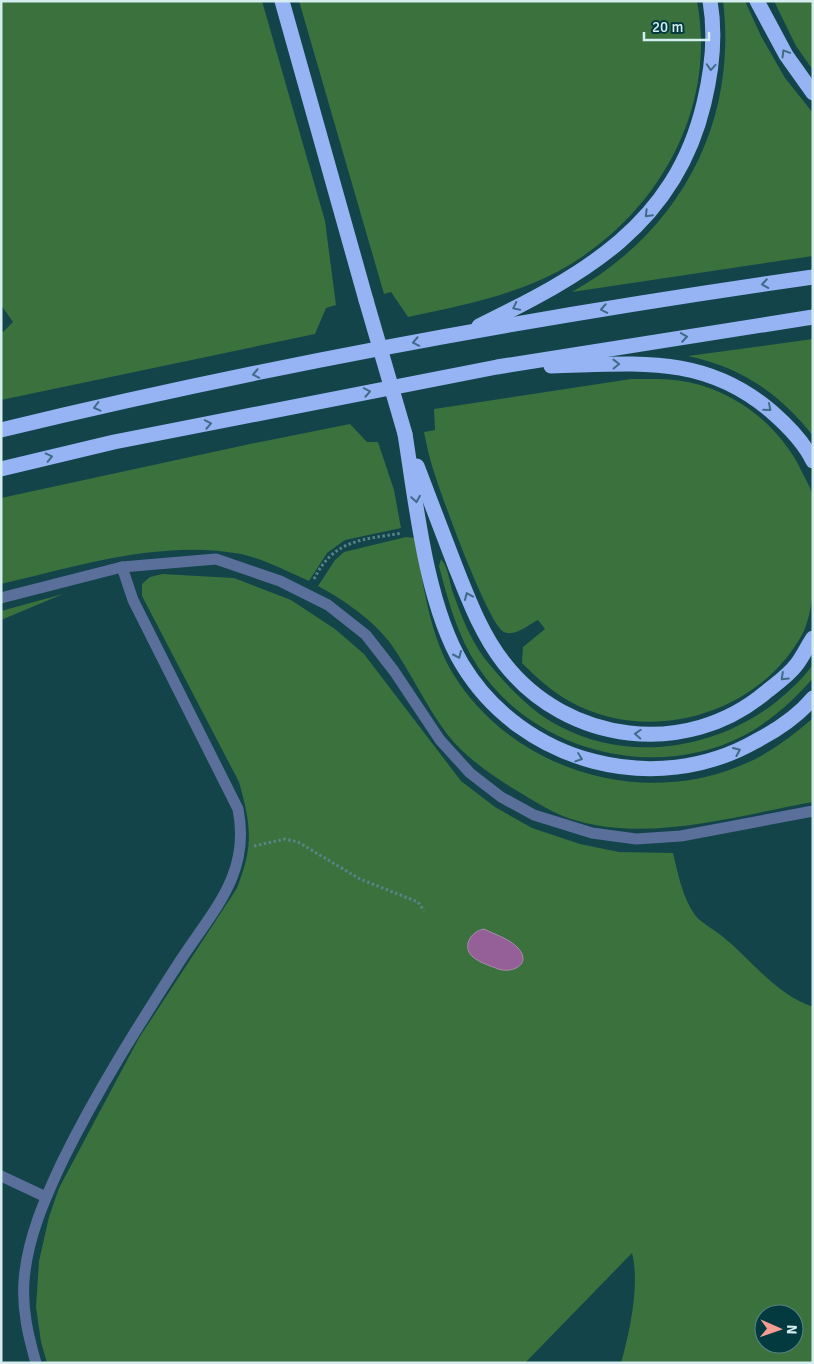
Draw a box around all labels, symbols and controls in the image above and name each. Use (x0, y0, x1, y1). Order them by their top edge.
scale bar (644, 10, 709, 42)
text: 20 m (652, 18, 683, 36)
one-way arrow (782, 49, 792, 58)
one-way arrow (705, 63, 716, 71)
one-way arrow (645, 208, 654, 217)
one-way arrow (760, 279, 769, 289)
one-way arrow (513, 301, 522, 311)
one-way arrow (600, 304, 608, 314)
one-way arrow (679, 332, 688, 342)
one-way arrow (411, 336, 420, 347)
one-way arrow (612, 359, 620, 369)
one-way arrow (252, 368, 261, 379)
one-way arrow (363, 388, 372, 398)
one-way arrow (93, 401, 102, 412)
one-way arrow (762, 403, 771, 412)
one-way arrow (203, 419, 212, 429)
one-way arrow (44, 452, 53, 463)
one-way arrow (410, 495, 420, 504)
one-way arrow (463, 592, 474, 601)
one-way arrow (452, 650, 462, 659)
one-way arrow (780, 671, 789, 680)
one-way arrow (633, 729, 641, 740)
one-way arrow (732, 747, 741, 758)
one-way arrow (574, 752, 583, 762)
north arrow (754, 1304, 804, 1354)
text: N (783, 1324, 800, 1335)

